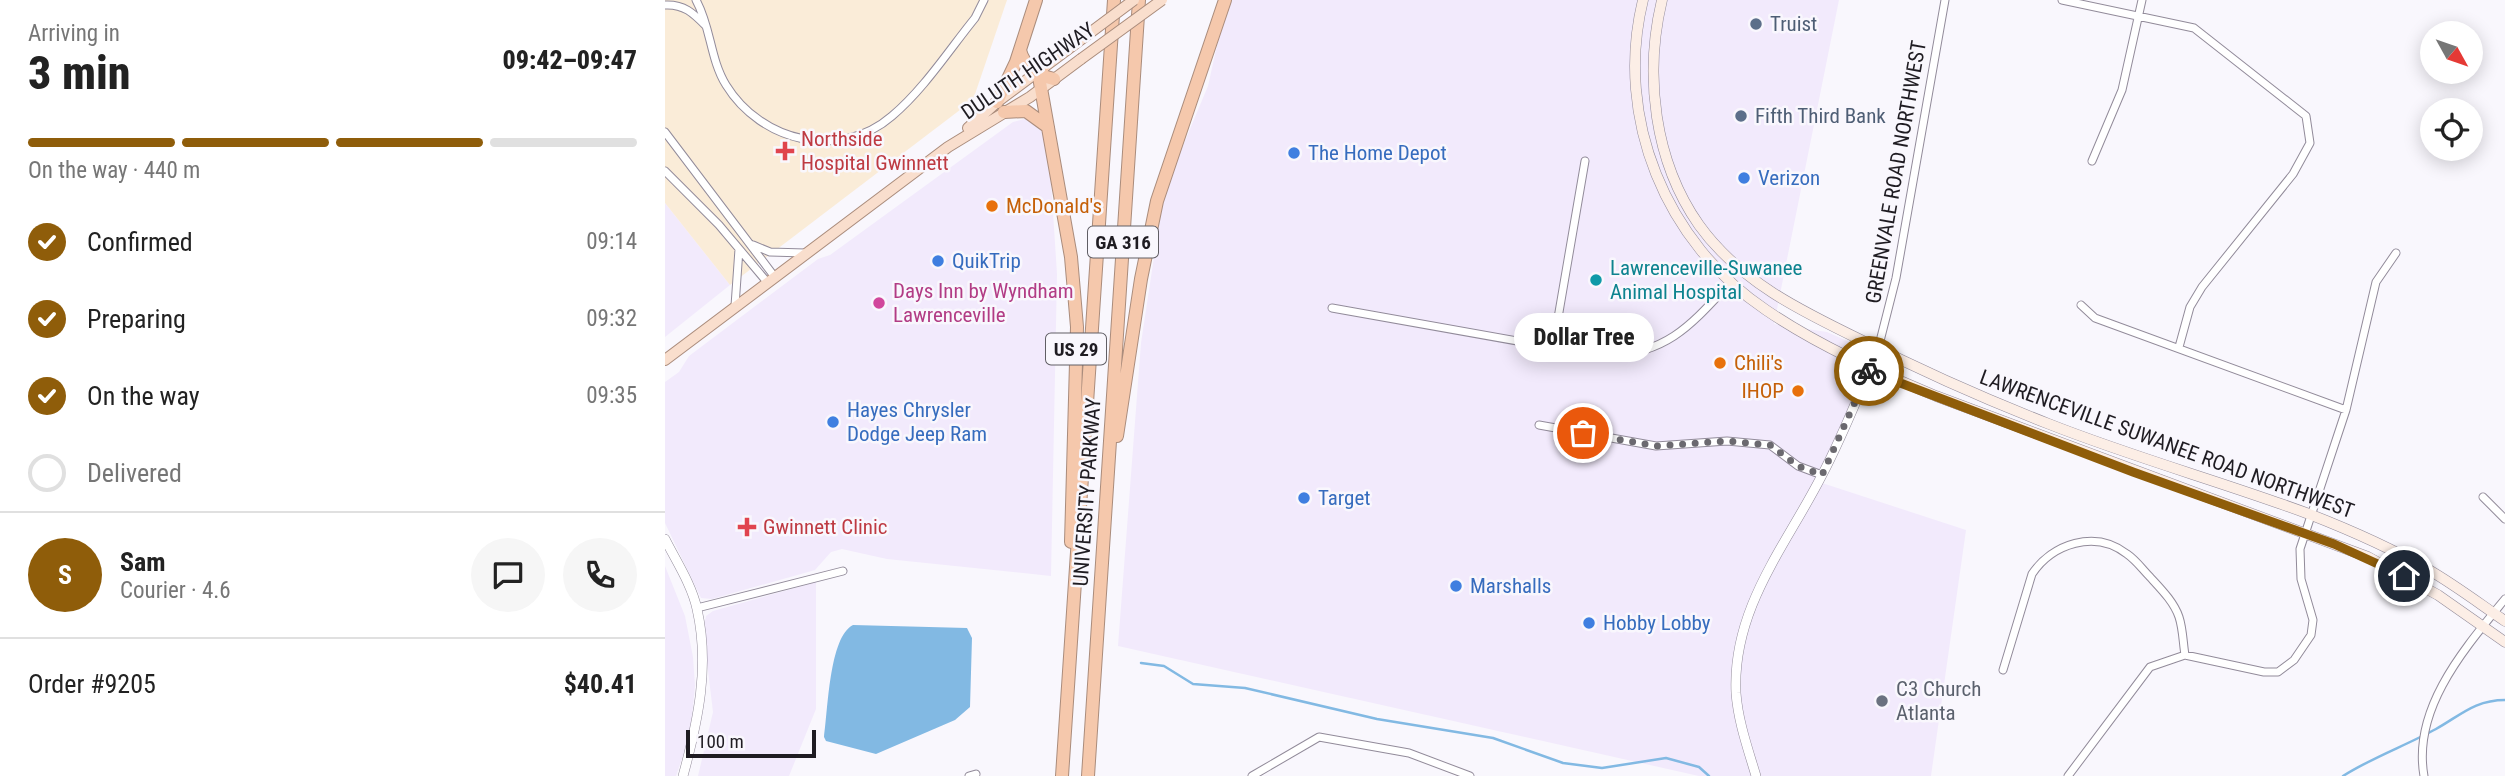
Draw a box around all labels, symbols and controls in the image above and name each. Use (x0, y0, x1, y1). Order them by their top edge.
place label: Truist (1770, 12, 1817, 36)
marker: Truist (1748, 16, 1764, 32)
street label: DULUTH HIGHWAY (957, 18, 1099, 124)
text: Arriving in (28, 20, 120, 47)
north arrow (2420, 21, 2483, 84)
map controls (2420, 21, 2483, 161)
street label: GREENVALE ROAD NORTHWEST (1861, 39, 1931, 305)
text: 09:42–09:47 (503, 45, 637, 75)
text: 3 min (28, 46, 131, 100)
button: locate (2420, 98, 2483, 161)
place label: Fifth Third Bank (1755, 104, 1886, 128)
marker: Fifth Third Bank (1733, 108, 1749, 124)
place label: Northside Hospital Gwinnett (801, 127, 949, 175)
marker: Northside Hospital Gwinnett (775, 141, 795, 161)
place label: The Home Depot (1308, 141, 1447, 165)
marker: The Home Depot (1286, 145, 1302, 161)
text: On the way · 440 m (28, 157, 200, 184)
place label: Verizon (1758, 166, 1820, 190)
marker: Verizon (1736, 170, 1752, 186)
place label: McDonald's (1006, 194, 1102, 218)
marker: McDonald's (984, 198, 1000, 214)
icon: check (28, 223, 66, 261)
road number: GA 316 (1088, 226, 1158, 258)
text: Confirmed (87, 227, 193, 257)
text: 09:14 (586, 228, 637, 255)
place label: QuikTrip (952, 249, 1021, 273)
marker: QuikTrip (930, 253, 946, 269)
place label: Lawrenceville-Suwanee Animal Hospital (1610, 256, 1803, 304)
marker: Lawrenceville-Suwanee Animal Hospital (1588, 272, 1604, 288)
place label: Days Inn by Wyndham Lawrenceville (893, 279, 1074, 327)
marker: Days Inn by Wyndham Lawrenceville (871, 295, 887, 311)
icon: check (28, 300, 66, 338)
text: Preparing (87, 304, 186, 334)
text: 09:32 (586, 305, 637, 332)
callout: Dollar Tree (1513, 314, 1653, 363)
text: Dollar Tree (1534, 324, 1634, 351)
road number: US 29 (1046, 334, 1106, 364)
courier (1834, 336, 1904, 406)
place label: Chili's (1734, 351, 1783, 375)
icon: bike (1850, 352, 1888, 390)
marker: Chili's (1712, 355, 1728, 371)
street label: LAWRENCEVILLE SUWANEE ROAD NORTHWEST (1977, 365, 2357, 523)
icon: check (28, 377, 66, 415)
place label: IHOP (1741, 379, 1784, 403)
text: On the way (87, 381, 200, 411)
text: 09:35 (586, 382, 637, 409)
marker: IHOP (1790, 383, 1806, 399)
street label: UNIVERSITY PARKWAY (1068, 397, 1106, 587)
place label: Hayes Chrysler Dodge Jeep Ram (847, 398, 987, 446)
pin (1553, 403, 1613, 463)
marker: Hayes Chrysler Dodge Jeep Ram (825, 414, 841, 430)
icon: bag (1564, 414, 1602, 452)
text: Delivered (87, 458, 182, 488)
place label: Target (1318, 486, 1370, 510)
marker: Target (1296, 490, 1312, 506)
place label: Gwinnett Clinic (763, 515, 888, 539)
marker: Gwinnett Clinic (737, 517, 757, 537)
button: chat (471, 538, 545, 612)
button: phone (563, 538, 637, 612)
pin (2374, 546, 2434, 606)
text: Sam (120, 547, 166, 577)
icon: home (2385, 557, 2423, 595)
text: S (58, 560, 72, 590)
place label: Marshalls (1470, 574, 1551, 598)
text: Courier · 4.6 (120, 577, 231, 604)
marker: Marshalls (1448, 578, 1464, 594)
place label: Hobby Lobby (1603, 611, 1711, 635)
marker: Hobby Lobby (1581, 615, 1597, 631)
text: Order #9205 (28, 669, 156, 699)
text: $40.41 (564, 669, 637, 699)
place label: C3 Church Atlanta (1896, 677, 1981, 725)
marker: C3 Church Atlanta (1874, 693, 1890, 709)
scale bar (686, 727, 815, 759)
text: 100 m (697, 730, 744, 753)

